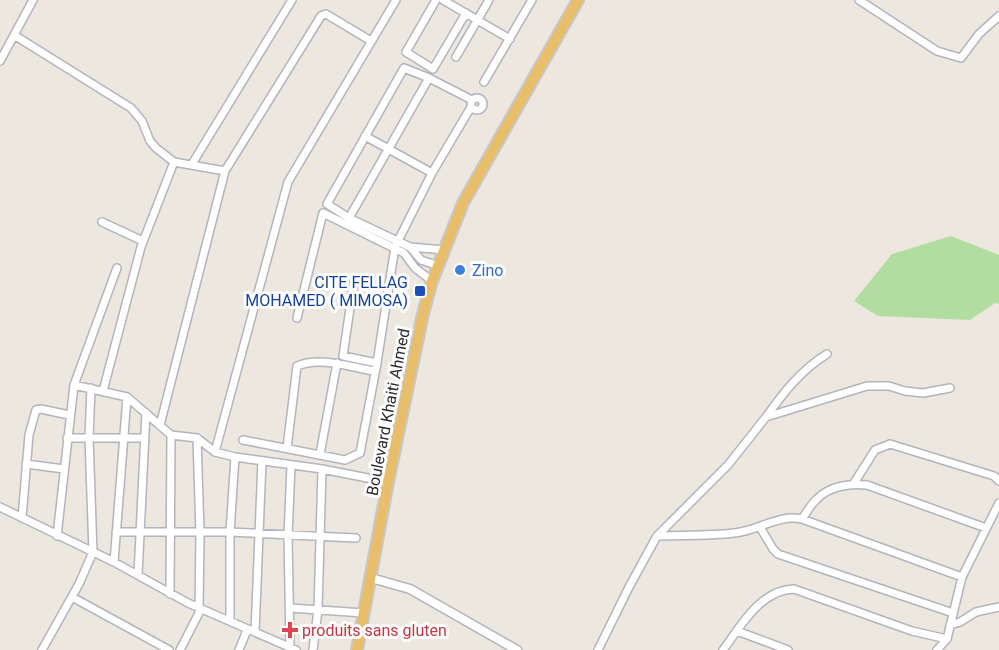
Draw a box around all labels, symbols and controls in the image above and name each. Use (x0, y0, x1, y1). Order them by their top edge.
place label: Zino (472, 261, 503, 280)
marker: Zino (453, 263, 467, 277)
place label: CITE FELLAG MOHAMED ( MIMOSA) (245, 273, 408, 310)
marker: CITE FELLAG MOHAMED ( MIMOSA) (413, 284, 427, 298)
street label: Boulevard Khaiti Ahmed (362, 327, 414, 497)
place label: produits sans gluten (302, 621, 447, 640)
marker: produits sans gluten (283, 623, 297, 637)

